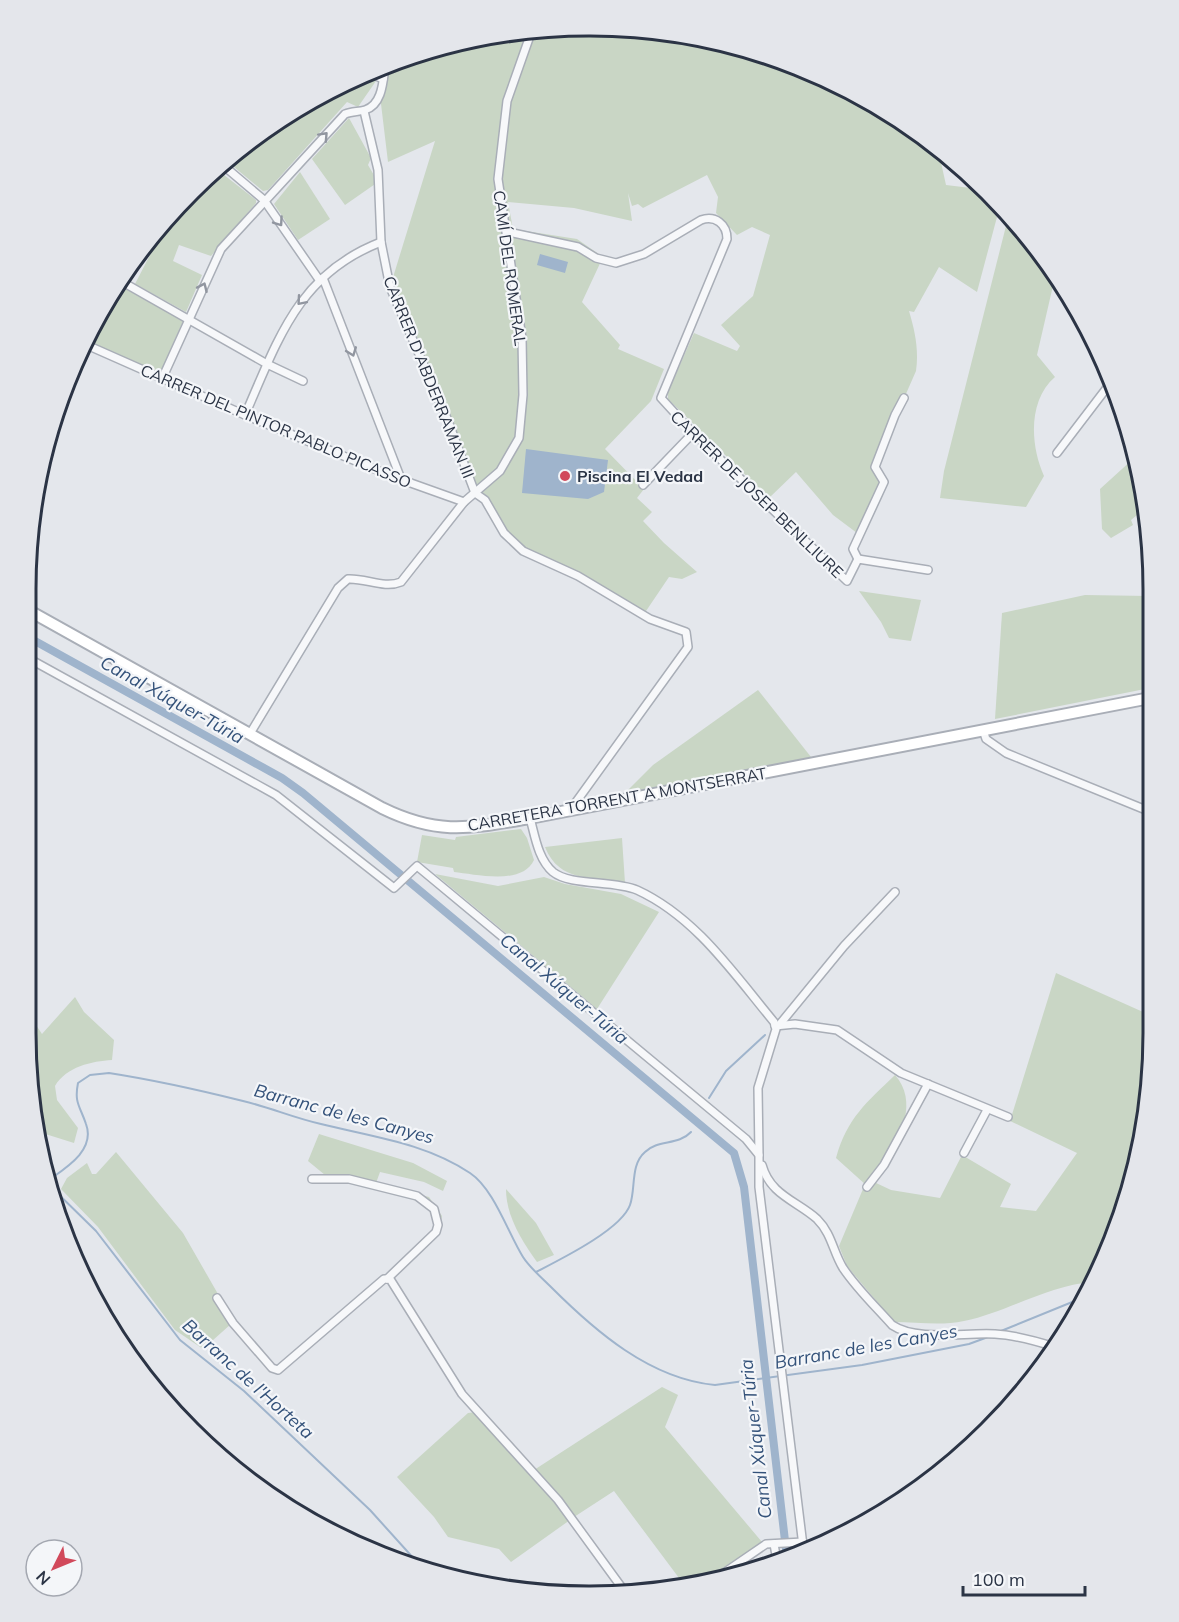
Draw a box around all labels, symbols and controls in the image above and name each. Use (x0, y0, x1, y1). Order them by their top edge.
one-way arrow (317, 133, 328, 143)
street label: CAMÍ DEL ROMERAL (489, 189, 531, 347)
one-way arrow (272, 215, 283, 226)
street label: CARRER D'ABDERRAMAN III (379, 273, 479, 481)
one-way arrow (195, 282, 207, 293)
one-way arrow (297, 294, 308, 305)
one-way arrow (345, 346, 357, 357)
street label: CARRER DEL PINTOR PABLO PICASSO (138, 360, 414, 492)
street label: CARRER DE JOSEP BENLLIURE (666, 406, 848, 582)
place label: Piscina El Vedad (577, 466, 703, 486)
marker: Piscina El Vedad (558, 469, 572, 483)
water label: Canal Xúquer-Túria (96, 651, 248, 749)
street label: CARRETERA TORRENT A MONTSERRAT (466, 763, 768, 835)
water label: Canal Xúquer-Túria (495, 928, 633, 1049)
water label: Barranc de les Canyes (252, 1078, 437, 1149)
water label: Barranc de l'Horteta (178, 1314, 319, 1444)
water label: Barranc de les Canyes (773, 1319, 959, 1374)
water label: Canal Xúquer-Túria (734, 1358, 777, 1520)
north arrow (24, 1538, 84, 1598)
scale bar (963, 1559, 1084, 1597)
text: N (32, 1567, 54, 1589)
text: 100 m (972, 1568, 1025, 1591)

